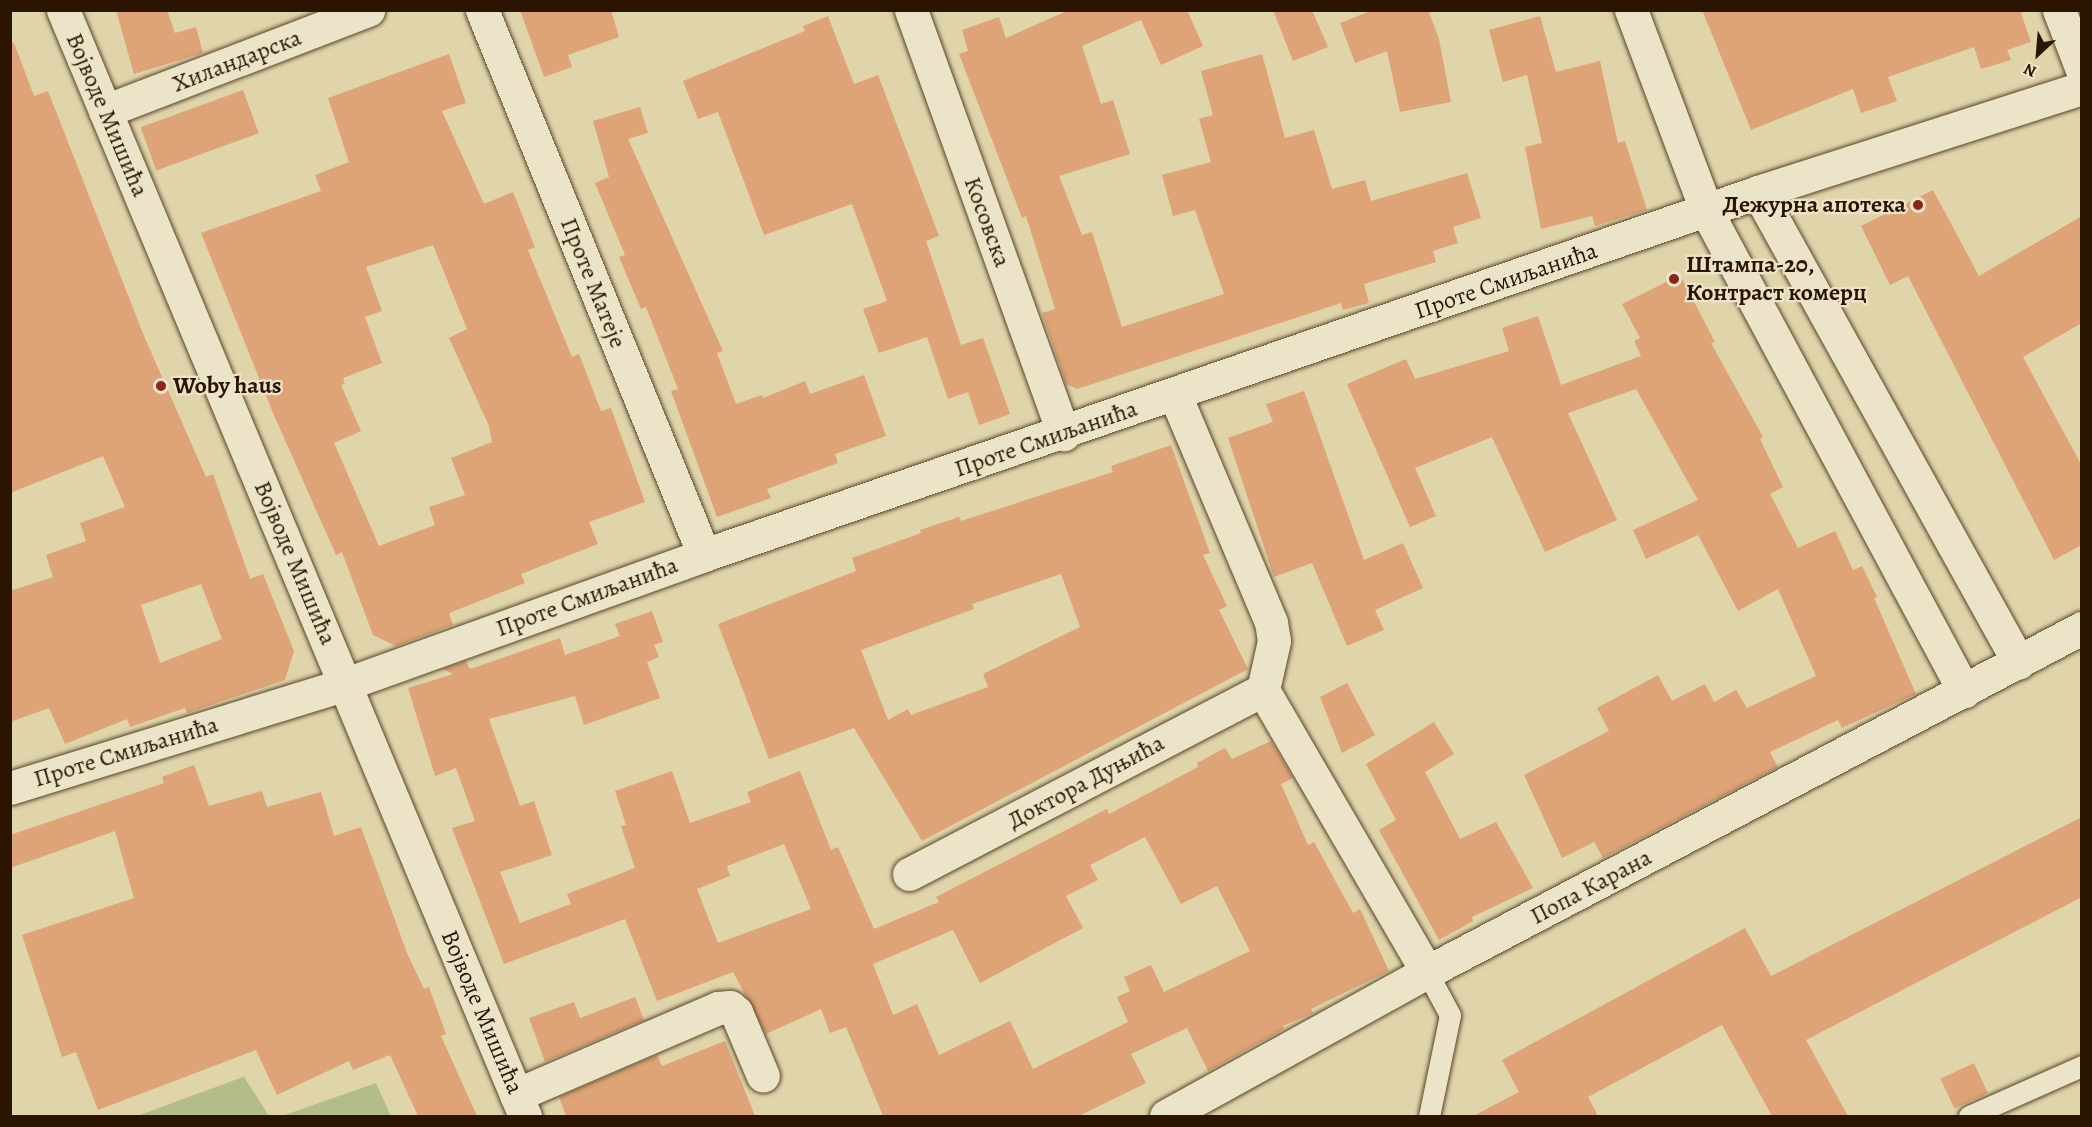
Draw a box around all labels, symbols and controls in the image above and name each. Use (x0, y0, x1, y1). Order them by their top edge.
street label: Хиландарска (169, 23, 305, 99)
north arrow (2008, 24, 2068, 84)
street label: Војводе Мишића (60, 29, 154, 201)
text: N (2020, 58, 2040, 83)
street label: Косовска (957, 173, 1017, 271)
place label: Дежурна апотека (1723, 191, 1906, 219)
marker: Дежурна апотека (1911, 198, 1925, 212)
street label: Проте Матеје (554, 214, 632, 352)
street label: Проте Смиљанића (1411, 236, 1601, 326)
place label: Штампа-20, Контраст комерц (1686, 251, 1867, 307)
marker: Штампа-20, Контраст комерц (1667, 272, 1681, 286)
place label: Woby haus (173, 372, 282, 400)
marker: Woby haus (154, 379, 168, 393)
street label: Проте Смиљанића (951, 394, 1141, 484)
street label: Војводе Мишића (248, 477, 342, 649)
street label: Проте Смиљанића (492, 551, 682, 643)
street label: Проте Смиљанића (30, 710, 222, 794)
street label: Доктора Дуњића (1003, 729, 1169, 835)
street label: Попа Карана (1526, 843, 1656, 931)
street label: Војводе Мишића (435, 926, 529, 1098)

